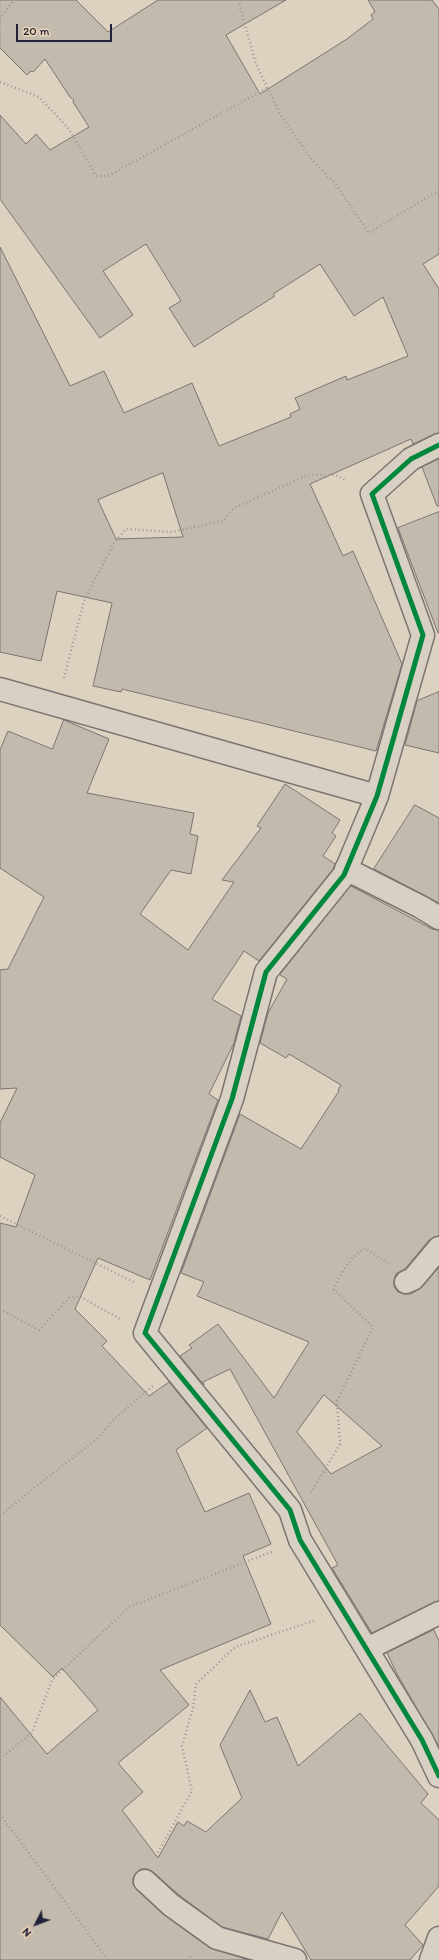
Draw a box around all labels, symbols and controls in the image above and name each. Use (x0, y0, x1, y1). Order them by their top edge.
scale bar (18, 16, 114, 42)
text: 20 m (23, 24, 50, 38)
north arrow (16, 1904, 56, 1944)
text: N (19, 1925, 34, 1939)

